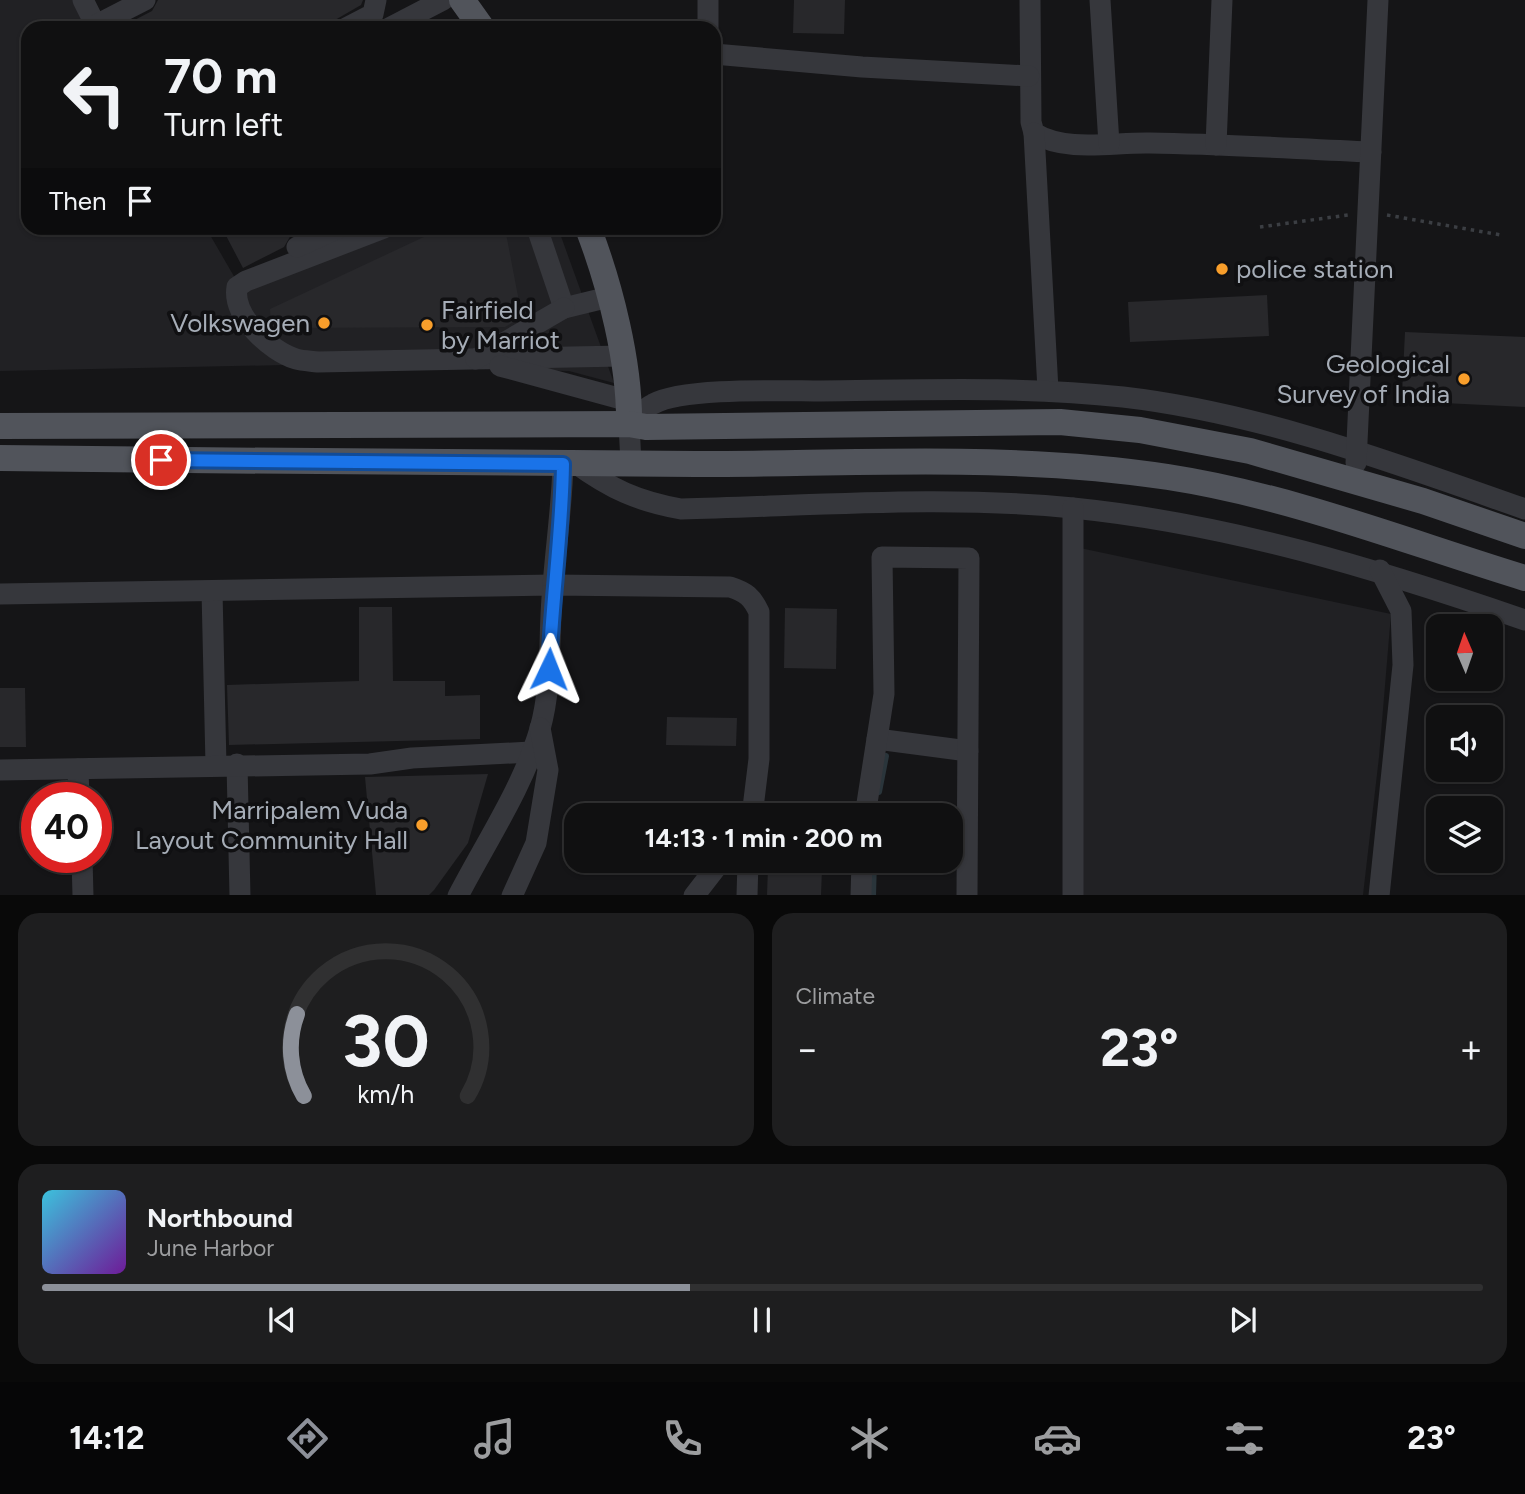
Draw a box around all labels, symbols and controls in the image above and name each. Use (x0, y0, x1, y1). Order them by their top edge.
text: 70 m (164, 46, 277, 105)
icon: left (49, 49, 140, 140)
text: Turn left (164, 106, 283, 144)
icon: arrive (121, 182, 159, 220)
text: Then (49, 185, 107, 217)
place label: police station (1236, 253, 1393, 285)
marker: police station (1214, 261, 1230, 277)
place label: Fairfield by Marriot (441, 294, 560, 356)
place label: Volkswagen (170, 307, 310, 339)
marker: Volkswagen (316, 315, 332, 331)
marker: Fairfield by Marriot (419, 317, 435, 333)
place label: Geological Survey of India (1276, 348, 1450, 410)
marker: Geological Survey of India (1456, 371, 1472, 387)
pin (131, 430, 191, 490)
icon: arrive (142, 441, 180, 479)
north arrow (1426, 614, 1503, 691)
map controls (1426, 614, 1503, 873)
position arrow (512, 632, 586, 706)
button: sound (1426, 705, 1503, 782)
speed limit sign: 40 (21, 782, 112, 873)
place label: Marripalem Vuda Layout Community Hall (135, 794, 408, 856)
button: layers (1426, 796, 1503, 873)
marker: Marripalem Vuda Layout Community Hall (414, 817, 430, 833)
text: 14:13 · 1 min · 200 m (645, 822, 882, 854)
text: Climate (796, 982, 875, 1010)
text: 30 (342, 997, 430, 1084)
text: 23° (1100, 1017, 1179, 1079)
text: − (796, 1026, 819, 1072)
text: + (1459, 1026, 1483, 1072)
text: km/h (357, 1078, 414, 1108)
text: Northbound (147, 1202, 293, 1234)
text: June Harbor (147, 1234, 274, 1262)
icon: previous (263, 1301, 301, 1339)
icon: pause (743, 1301, 781, 1339)
icon: next (1224, 1301, 1262, 1339)
icon: directions (283, 1414, 332, 1463)
icon: music (470, 1414, 519, 1463)
icon: phone (658, 1414, 707, 1463)
icon: climate (845, 1414, 894, 1463)
icon: car (1033, 1414, 1082, 1463)
icon: filters (1220, 1414, 1269, 1463)
text: 14:12 (69, 1419, 145, 1457)
text: 23° (1407, 1419, 1456, 1457)

